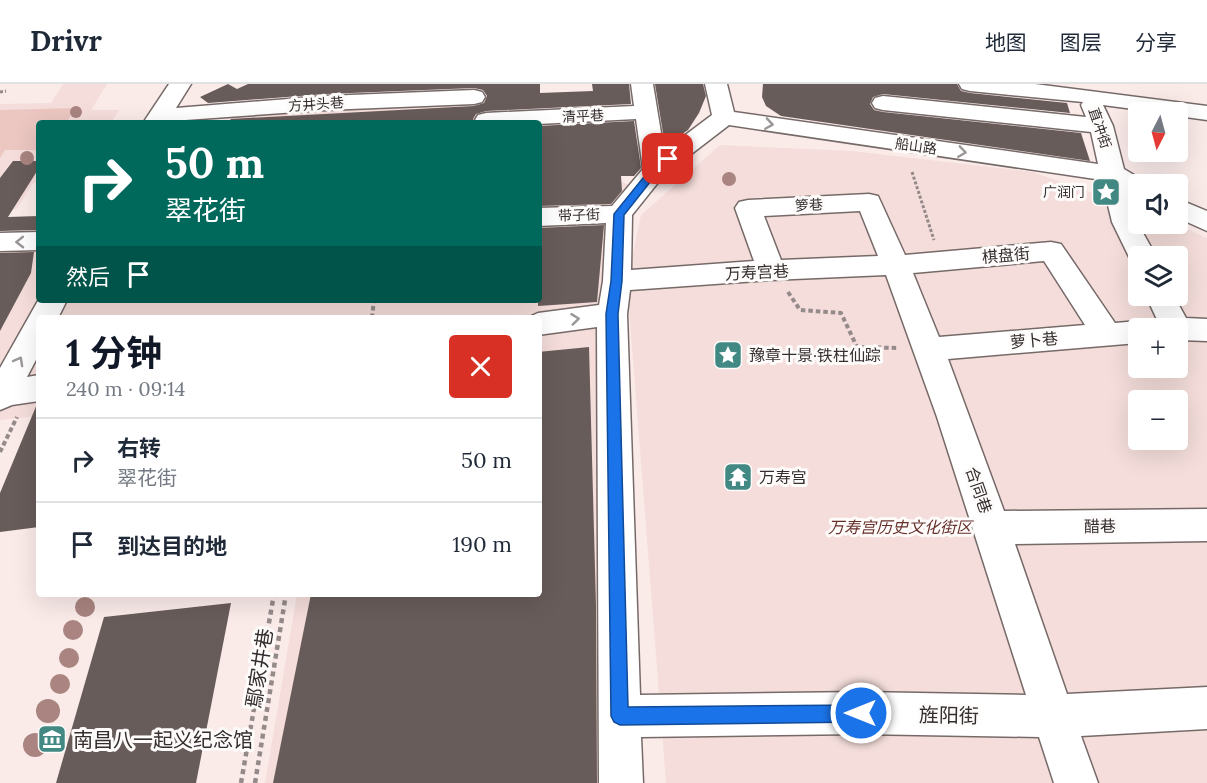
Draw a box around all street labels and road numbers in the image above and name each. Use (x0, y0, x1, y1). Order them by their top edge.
street label: 方井头巷 (287, 93, 345, 115)
street label: 直冲街 (1085, 105, 1115, 151)
street label: 清平巷 (562, 106, 604, 126)
street label: 船山路 (894, 134, 938, 158)
street label: 箩巷 (795, 195, 823, 215)
street label: 带子街 (558, 205, 600, 225)
street label: 棋盘街 (981, 243, 1031, 267)
street label: 万寿宫巷 (725, 260, 789, 284)
street label: 萝卜巷 (1009, 328, 1059, 352)
street label: 合同巷 (962, 464, 996, 516)
street label: 醋巷 (1084, 516, 1116, 536)
street label: 鄢家井巷 (240, 627, 278, 709)
street label: 旌阳街 (919, 702, 979, 728)

